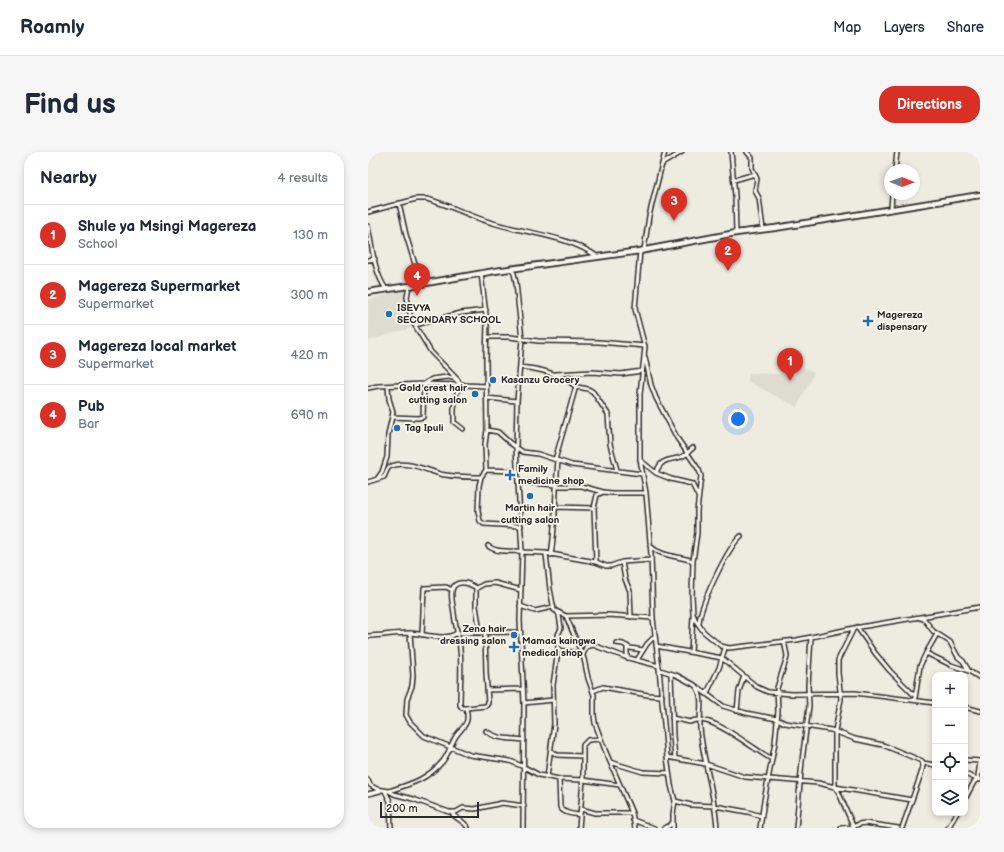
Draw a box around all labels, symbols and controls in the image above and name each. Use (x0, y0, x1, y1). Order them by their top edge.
text: Roamly (20, 16, 84, 39)
text: Map (833, 19, 861, 36)
text: Layers (883, 19, 925, 36)
text: Share (947, 19, 984, 36)
button: Directions (879, 86, 980, 123)
text: Find us (24, 88, 116, 121)
north arrow (884, 164, 920, 200)
text: Nearby (40, 168, 97, 188)
text: 4 results (278, 170, 328, 186)
pin: 3 (661, 188, 687, 221)
text: Shule ya Msingi Magereza (78, 217, 256, 236)
text: 1 (50, 227, 56, 243)
text: 130 m (293, 227, 328, 243)
text: School (78, 236, 118, 252)
pin: 2 (715, 238, 741, 271)
pin: 4 (404, 263, 430, 296)
text: Magereza Supermarket (78, 277, 240, 296)
text: 2 (49, 287, 57, 303)
text: 300 m (290, 287, 328, 303)
text: Supermarket (78, 296, 154, 312)
place label: ISEVYA SECONDARY SCHOOL (397, 302, 501, 326)
marker: ISEVYA SECONDARY SCHOOL (384, 309, 394, 319)
place label: Magereza dispensary (877, 309, 927, 333)
marker: Magereza dispensary (862, 315, 874, 327)
text: Magereza local market (78, 337, 236, 356)
text: 3 (49, 347, 57, 363)
text: 420 m (290, 347, 328, 363)
pin: 1 (777, 348, 803, 381)
text: Supermarket (78, 356, 154, 372)
place label: Kasanzu Grocery (501, 374, 580, 386)
marker: Kasanzu Grocery (488, 375, 498, 385)
place label: Gold crest hair cutting salon (399, 382, 468, 406)
marker: Gold crest hair cutting salon (470, 389, 480, 399)
text: Pub (78, 397, 105, 416)
text: 4 (49, 407, 57, 423)
text: 690 m (291, 407, 328, 423)
your location (728, 409, 748, 429)
text: Bar (78, 416, 99, 432)
place label: Tag Ipuli (405, 422, 443, 434)
marker: Tag Ipuli (392, 423, 402, 433)
place label: Family medicine shop (518, 463, 585, 487)
marker: Family medicine shop (505, 470, 515, 480)
marker: Martin hair cutting salon (525, 491, 535, 501)
place label: Martin hair cutting salon (501, 502, 560, 526)
place label: Zena hair dressing salon (440, 623, 507, 647)
marker: Zena hair dressing salon (509, 630, 519, 640)
place label: Mamaa kaingwa medical shop (522, 635, 596, 659)
marker: Mamaa kaingwa medical shop (509, 642, 519, 652)
map controls (932, 672, 968, 816)
button: + (932, 672, 968, 708)
button: − (932, 708, 968, 744)
button: locate (932, 744, 968, 780)
button: layers (932, 780, 968, 816)
scale bar (380, 800, 479, 819)
text: 200 m (386, 802, 418, 815)

